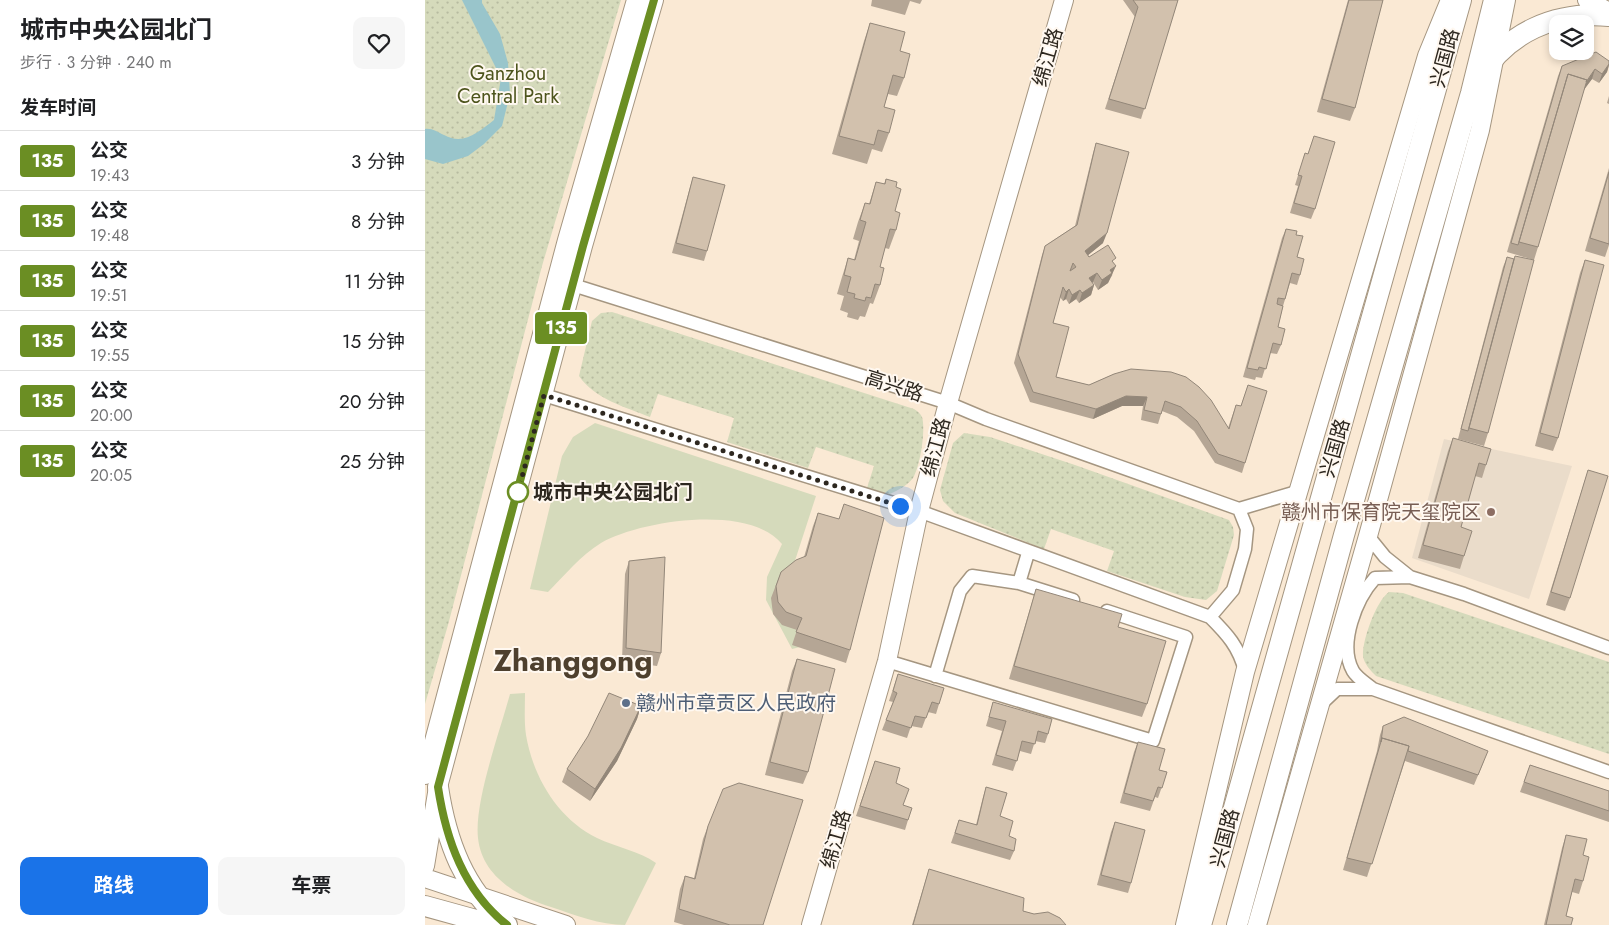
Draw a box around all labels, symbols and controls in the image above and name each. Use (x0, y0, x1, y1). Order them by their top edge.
text: 城市中央公园北门 (20, 12, 212, 47)
map controls (1549, 15, 1594, 60)
button: layers (1549, 15, 1594, 60)
button: heart (353, 17, 405, 69)
street label: 绵江路 (1026, 24, 1070, 90)
street label: 兴国路 (1423, 25, 1467, 91)
text: 步行 · 3 分钟 · 240 m (20, 51, 172, 74)
park label: Ganzhou Central Park (457, 59, 559, 111)
text: 发车时间 (20, 94, 96, 121)
text: 公交 (90, 137, 128, 164)
text: 135 (32, 148, 63, 174)
text: 3 分钟 (351, 148, 405, 175)
text: 19:43 (90, 164, 129, 187)
text: 公交 (90, 197, 128, 224)
text: 135 (32, 208, 63, 234)
text: 8 分钟 (351, 208, 405, 235)
text: 19:48 (90, 224, 129, 247)
text: 公交 (90, 257, 128, 284)
text: 135 (32, 268, 63, 294)
text: 11 分钟 (344, 268, 405, 295)
text: 19:51 (90, 284, 127, 307)
line badge: 135 (532, 312, 590, 344)
text: 135 (545, 315, 577, 341)
text: 公交 (90, 317, 128, 344)
text: 135 (32, 328, 63, 354)
text: 15 分钟 (342, 328, 405, 355)
text: 19:55 (90, 344, 129, 367)
street label: 高兴路 (861, 363, 927, 409)
text: 公交 (90, 377, 128, 404)
text: 135 (32, 388, 63, 414)
text: 20 分钟 (339, 388, 405, 415)
text: 20:00 (90, 404, 133, 427)
street label: 绵江路 (914, 414, 958, 480)
street label: 兴国路 (1313, 415, 1357, 481)
text: 公交 (90, 437, 128, 464)
text: 135 (32, 448, 63, 474)
text: 25 分钟 (340, 448, 405, 475)
text: 20:05 (90, 464, 132, 487)
place label: 城市中央公园北门 (533, 478, 693, 507)
marker: 城市中央公园北门 (507, 481, 529, 503)
your location (888, 494, 913, 519)
place label: 赣州市保育院天玺院区 (1281, 498, 1481, 527)
marker: 赣州市保育院天玺院区 (1485, 506, 1497, 518)
district label: Zhanggong (494, 639, 652, 682)
place label: 赣州市章贡区人民政府 (636, 689, 836, 718)
marker: 赣州市章贡区人民政府 (620, 697, 632, 709)
street label: 兴国路 (1203, 805, 1247, 871)
street label: 绵江路 (814, 806, 858, 872)
button: 路线 (20, 857, 208, 915)
button: 车票 (218, 857, 405, 915)

